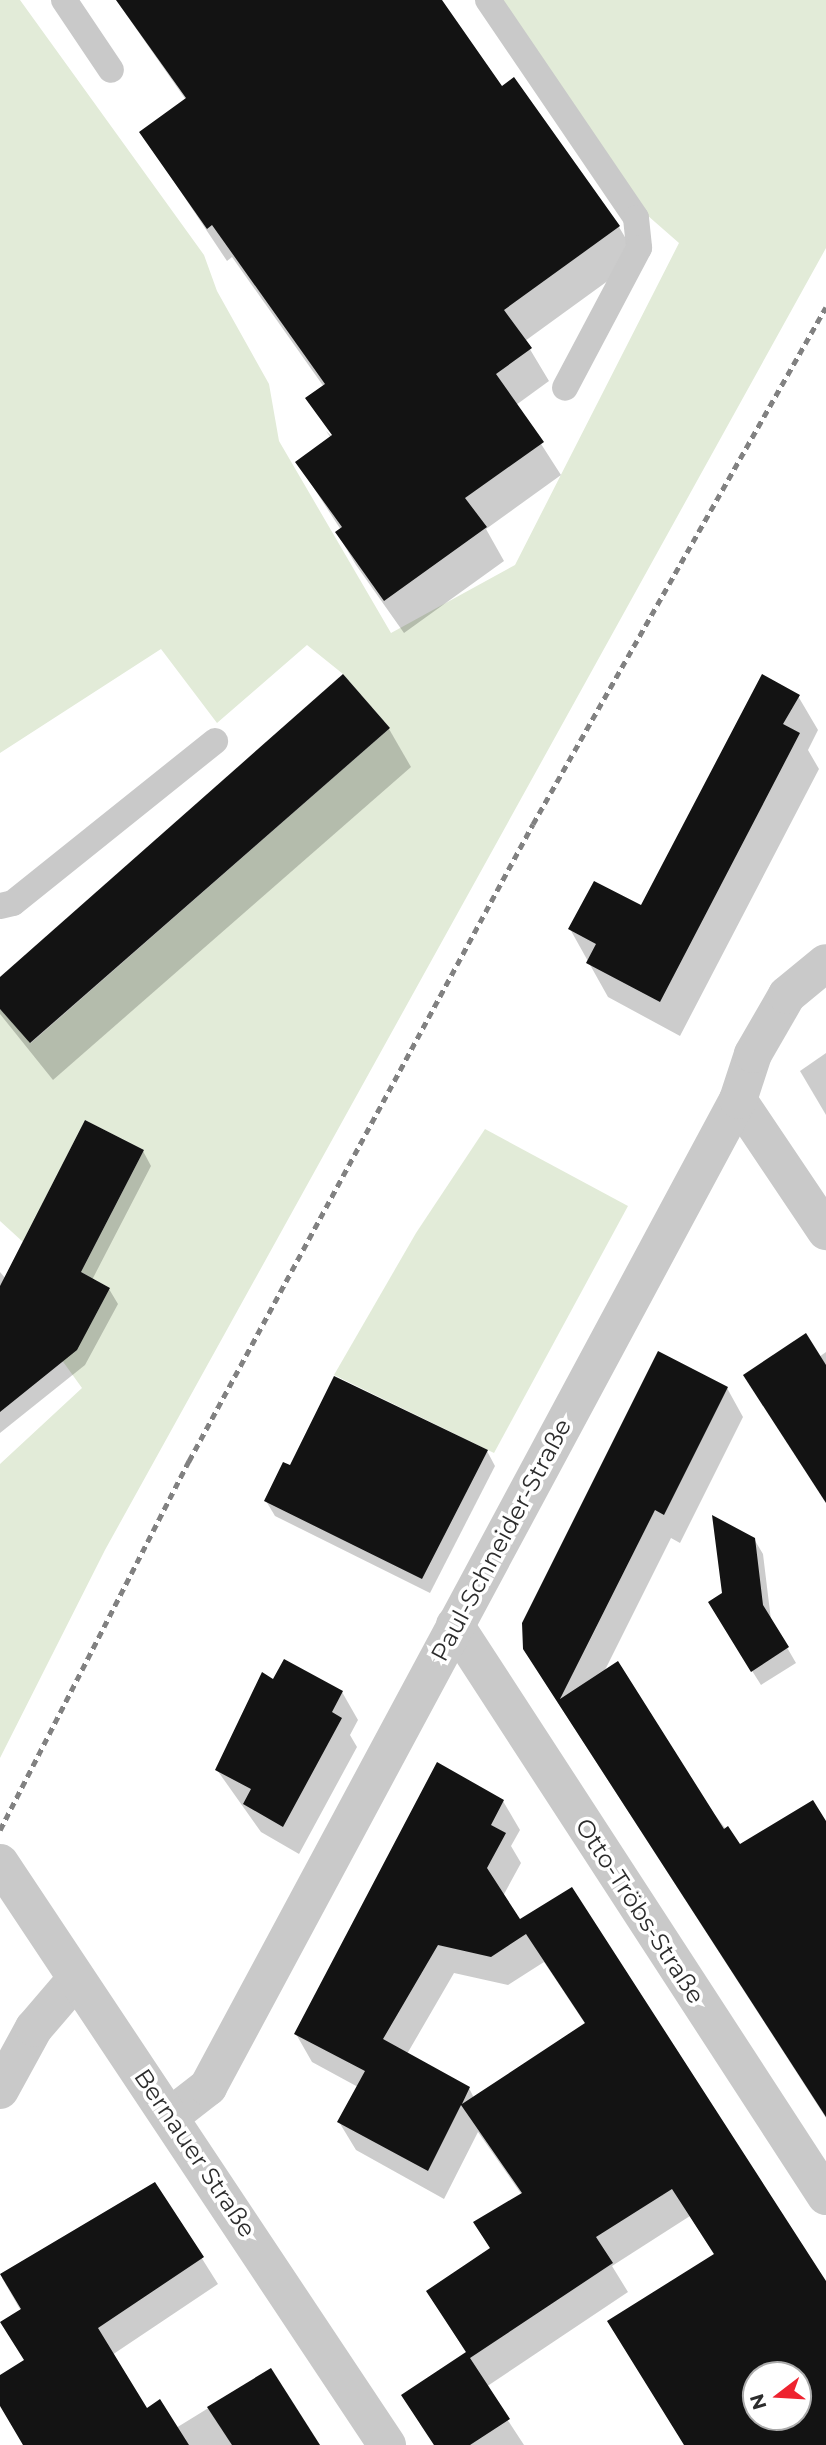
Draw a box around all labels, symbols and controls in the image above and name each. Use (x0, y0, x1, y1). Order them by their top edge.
street label: Paul-Schneider-Straße (425, 1414, 577, 1666)
street label: Otto-Tröbs-Straße (569, 1813, 711, 2009)
street label: Bernauer Straße (128, 2063, 262, 2243)
north arrow (742, 2361, 812, 2431)
text: N (745, 2391, 772, 2412)

